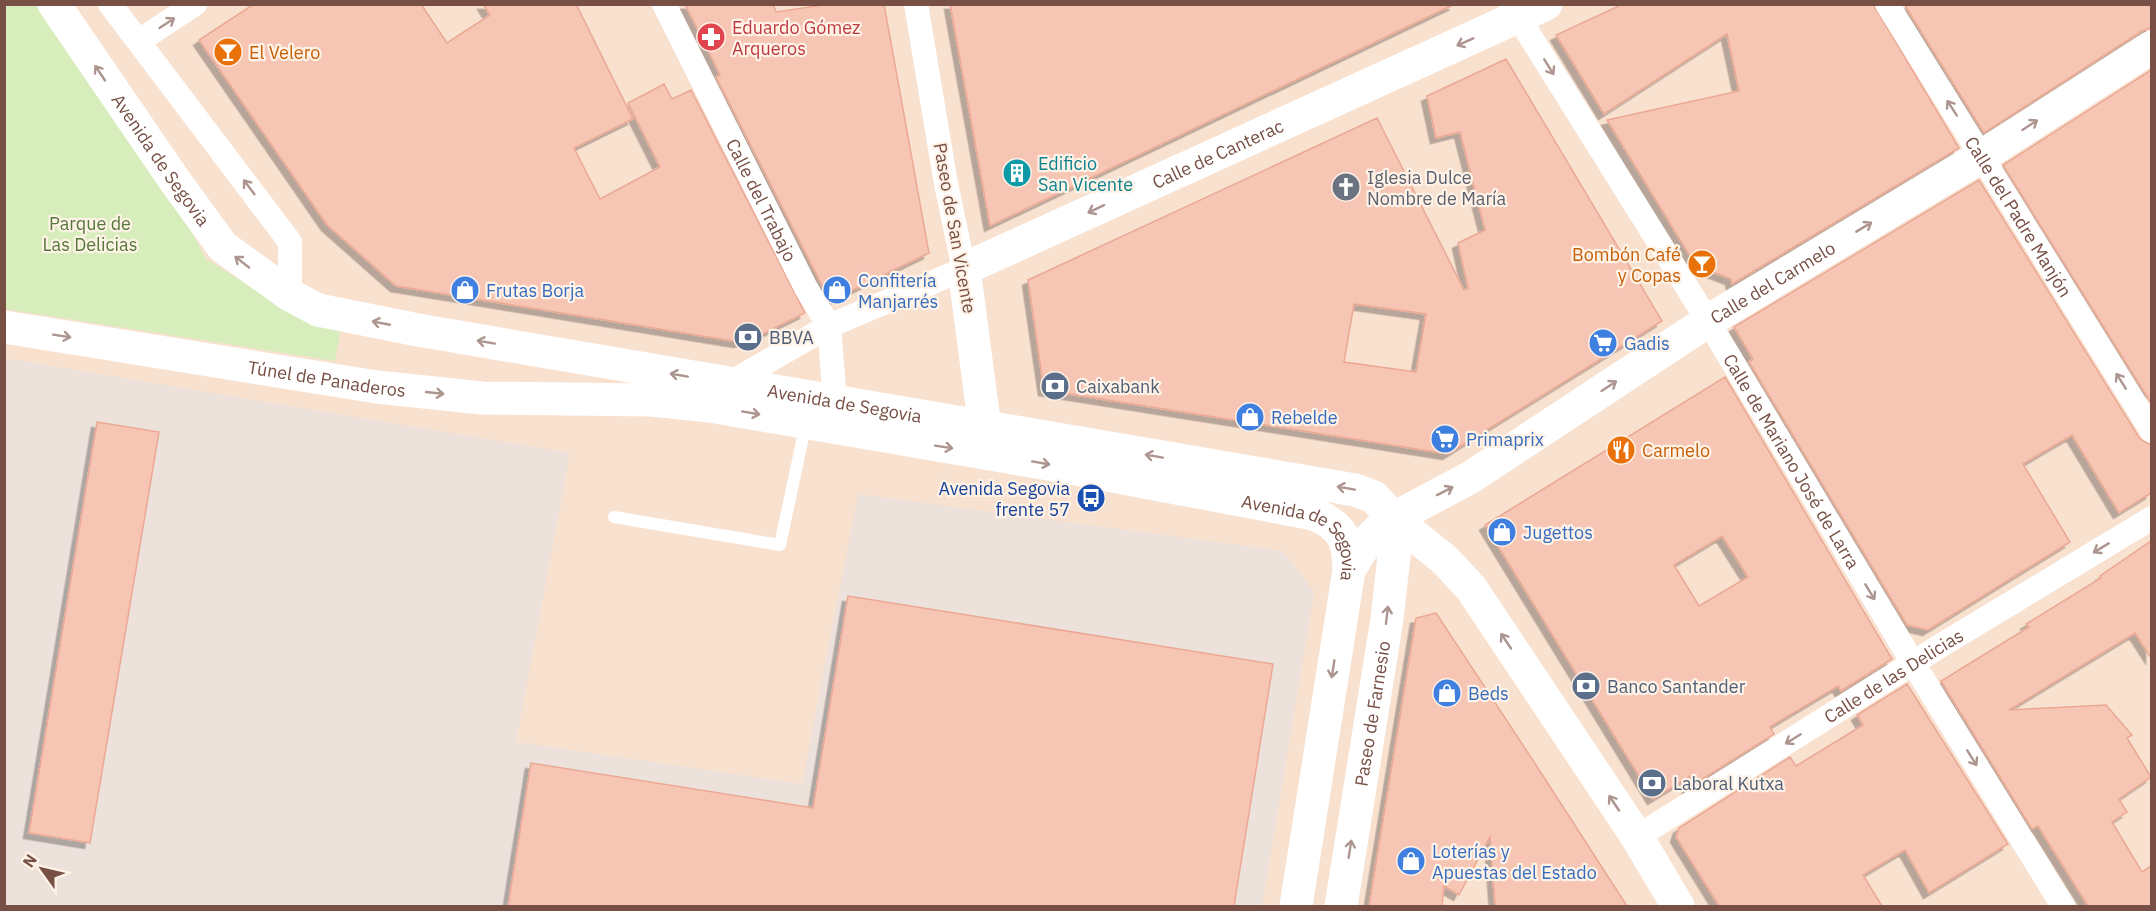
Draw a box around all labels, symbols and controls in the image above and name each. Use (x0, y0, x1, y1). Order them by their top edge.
one-way arrow (158, 16, 175, 28)
place label: Eduardo Gómez Arqueros (732, 16, 860, 60)
pharmacy icon: Eduardo Gómez Arqueros (695, 21, 727, 53)
bar icon: El Velero (212, 36, 244, 68)
one-way arrow (1456, 37, 1474, 48)
place label: El Velero (249, 41, 320, 64)
one-way arrow (1543, 59, 1555, 75)
one-way arrow (94, 65, 106, 82)
street label: Avenida de Segovia (107, 89, 215, 231)
one-way arrow (1946, 100, 1958, 117)
street label: Calle de Canterac (1148, 114, 1287, 193)
one-way arrow (2021, 118, 2038, 130)
street label: Calle del Padre Manjón (1960, 132, 2077, 301)
street label: Calle del Trabajo (722, 135, 802, 265)
street label: Paseo de San Vicente (929, 141, 981, 315)
place label: Edificio San Vicente (1038, 152, 1133, 196)
building icon: Edificio San Vicente (1001, 157, 1033, 189)
place label: Iglesia Dulce Nombre de María (1367, 166, 1507, 210)
church icon: Iglesia Dulce Nombre de María (1330, 171, 1362, 203)
one-way arrow (243, 180, 255, 196)
one-way arrow (1087, 204, 1105, 215)
park label: Parque de Las Delicias (43, 212, 137, 256)
one-way arrow (1855, 220, 1872, 232)
street label: Calle del Carmelo (1706, 236, 1839, 329)
place label: Bombón Café y Copas (1572, 243, 1681, 287)
bar icon: Bombón Café y Copas (1686, 248, 1718, 280)
one-way arrow (234, 255, 250, 268)
place label: Confitería Manjarrés (858, 269, 938, 313)
shop icon: Frutas Borja (449, 274, 481, 306)
shop icon: Confitería Manjarrés (821, 274, 853, 306)
place label: Frutas Borja (486, 279, 584, 302)
one-way arrow (371, 317, 391, 328)
bank icon: BBVA (732, 321, 764, 353)
place label: BBVA (769, 326, 814, 349)
supermarket icon: Gadis (1587, 327, 1619, 359)
one-way arrow (52, 331, 72, 342)
place label: Gadis (1624, 332, 1670, 355)
one-way arrow (477, 336, 497, 347)
street label: Calle de Mariano José de Larra (1719, 349, 1865, 573)
street label: Túnel de Panaderos (246, 355, 407, 401)
one-way arrow (669, 369, 689, 380)
bank icon: Caixabank (1039, 370, 1071, 402)
one-way arrow (2114, 373, 2126, 390)
place label: Caixabank (1076, 375, 1160, 398)
street label: Avenida de Segovia (766, 378, 924, 427)
one-way arrow (1601, 380, 1617, 392)
one-way arrow (424, 388, 444, 399)
shop icon: Rebelde (1234, 401, 1266, 433)
place label: Rebelde (1271, 406, 1338, 429)
one-way arrow (741, 408, 761, 419)
supermarket icon: Primaprix (1429, 423, 1461, 455)
place label: Primaprix (1466, 428, 1544, 451)
restaurant icon: Carmelo (1605, 434, 1637, 466)
place label: Carmelo (1642, 439, 1710, 462)
one-way arrow (933, 441, 953, 452)
one-way arrow (1145, 450, 1164, 461)
one-way arrow (1031, 457, 1051, 468)
place label: Avenida Segovia frente 57 (939, 477, 1070, 521)
bus stop icon: Avenida Segovia frente 57 (1075, 482, 1107, 514)
one-way arrow (1337, 482, 1357, 493)
one-way arrow (1436, 485, 1453, 497)
street label: Avenida de Segovia (1240, 489, 1361, 583)
shop icon: Jugettos (1486, 516, 1518, 548)
place label: Jugettos (1523, 521, 1593, 544)
one-way arrow (2093, 543, 2110, 555)
one-way arrow (1865, 583, 1877, 600)
one-way arrow (1382, 605, 1393, 625)
street label: Calle de las Delicias (1819, 623, 1967, 728)
one-way arrow (1500, 633, 1512, 650)
street label: Paseo de Farnesio (1349, 639, 1395, 788)
one-way arrow (1328, 659, 1339, 679)
bank icon: Banco Santander (1570, 670, 1602, 702)
place label: Banco Santander (1607, 675, 1746, 698)
shop icon: Beds (1431, 677, 1463, 709)
place label: Beds (1468, 682, 1509, 705)
one-way arrow (1785, 733, 1801, 745)
one-way arrow (1966, 749, 1978, 766)
bank icon: Laboral Kutxa (1636, 767, 1668, 799)
place label: Laboral Kutxa (1673, 772, 1784, 795)
one-way arrow (1608, 795, 1620, 812)
north arrow (12, 839, 72, 899)
one-way arrow (1345, 839, 1356, 859)
place label: Loterías y Apuestas del Estado (1432, 840, 1597, 884)
shop icon: Loterías y Apuestas del Estado (1395, 845, 1427, 877)
text: N (18, 850, 41, 871)

